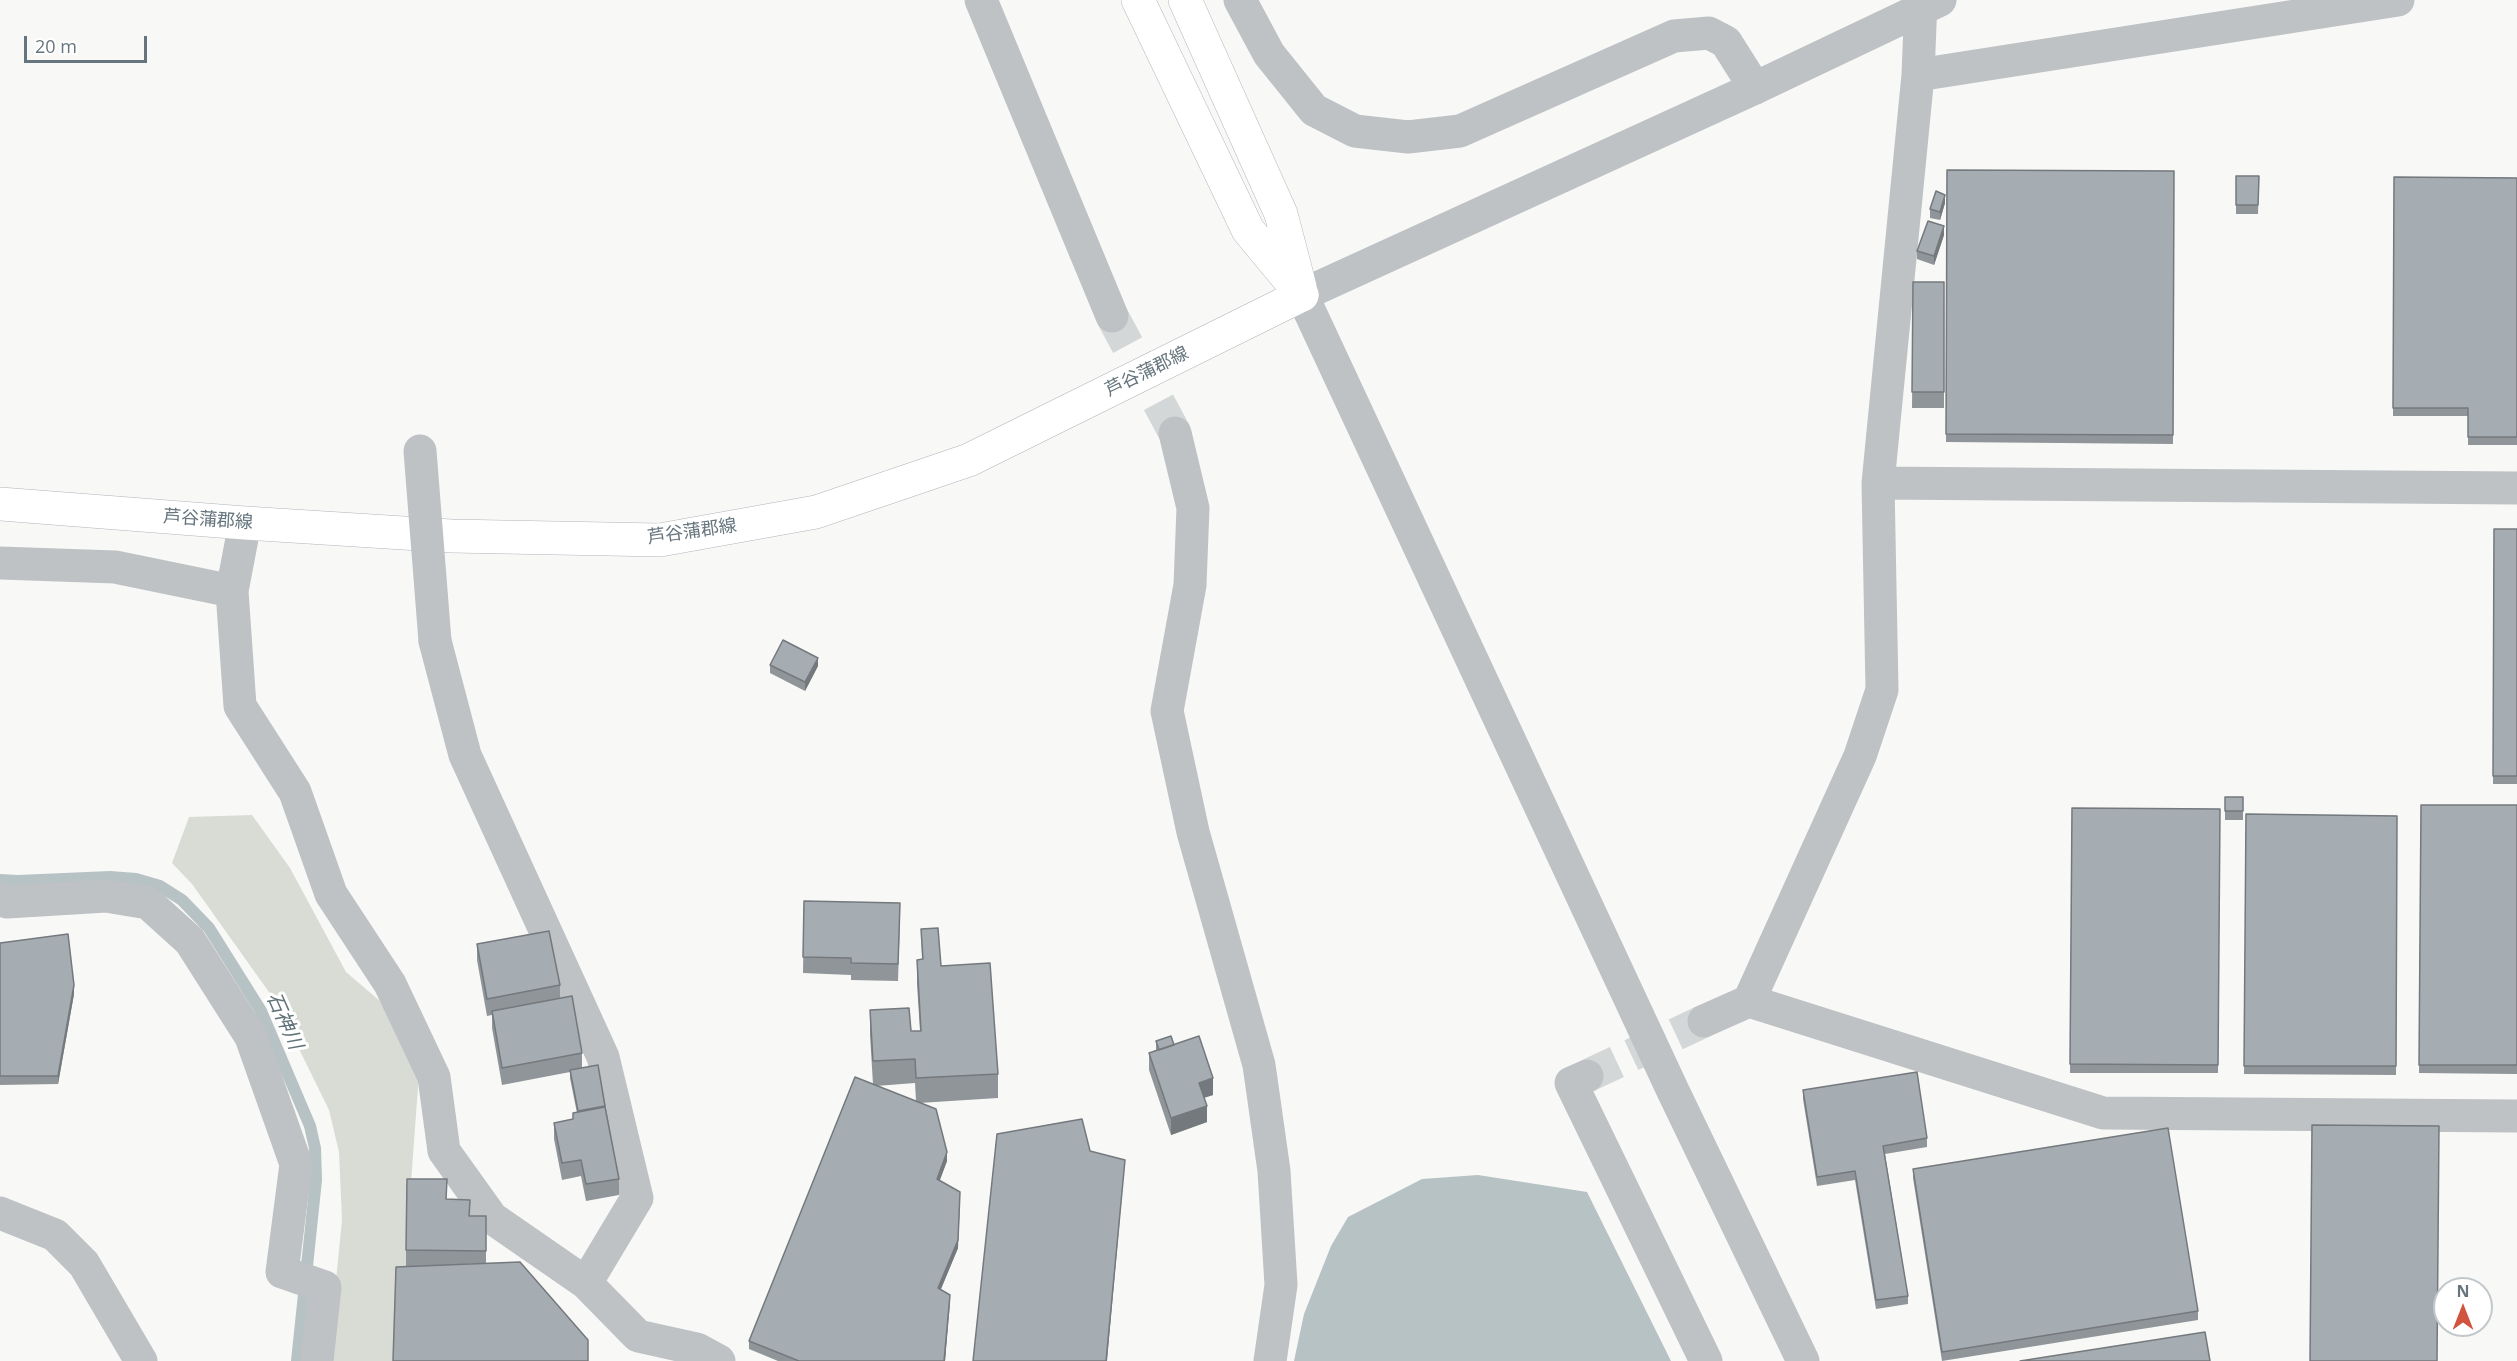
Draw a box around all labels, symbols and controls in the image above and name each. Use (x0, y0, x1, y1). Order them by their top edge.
scale bar (27, 24, 150, 62)
text: 20 m (35, 34, 77, 58)
street label: 芦谷蒲郡線 (1102, 343, 1192, 401)
street label: 芦谷蒲郡線 (162, 506, 254, 534)
street label: 芦谷蒲郡線 (646, 515, 738, 549)
water label: 石神川 (261, 989, 307, 1053)
north arrow (2433, 1277, 2493, 1337)
text: N (2456, 1280, 2470, 1302)

